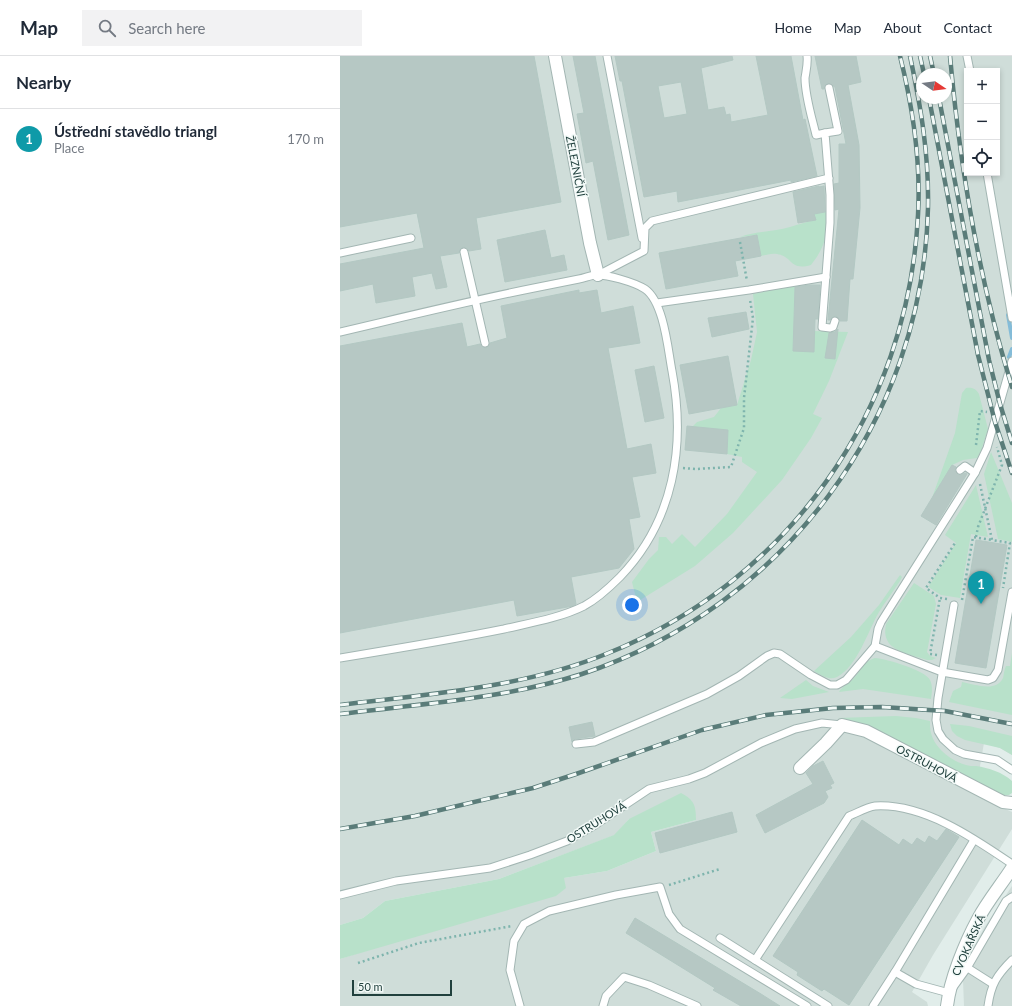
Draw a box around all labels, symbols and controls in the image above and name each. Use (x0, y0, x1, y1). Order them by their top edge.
search box (82, 10, 362, 46)
text: Map (20, 16, 58, 39)
icon: search (96, 17, 118, 39)
text: Search here (128, 19, 206, 37)
text: Home (774, 19, 812, 36)
text: Map (834, 19, 861, 36)
text: About (883, 19, 921, 36)
text: Contact (943, 19, 992, 36)
north arrow (916, 68, 952, 104)
map controls (964, 68, 1000, 176)
button: + (964, 68, 1000, 104)
text: Nearby (16, 72, 71, 93)
button: − (964, 104, 1000, 140)
text: Ústřední stavědlo triangl (54, 122, 217, 140)
text: 1 (25, 131, 33, 147)
text: 170 m (287, 131, 324, 147)
street label: ŽELEZNIČNÍ (564, 134, 588, 199)
text: Place (54, 140, 84, 156)
button: locate (964, 140, 1000, 176)
pin: 1 (968, 571, 994, 604)
your location (622, 595, 642, 615)
street label: OSTRUHOVÁ (894, 741, 960, 785)
street label: OSTRUHOVÁ (564, 798, 629, 845)
street label: CVOKAŘSKÁ (949, 912, 988, 978)
scale bar (352, 978, 452, 997)
text: 50 m (358, 980, 383, 993)

